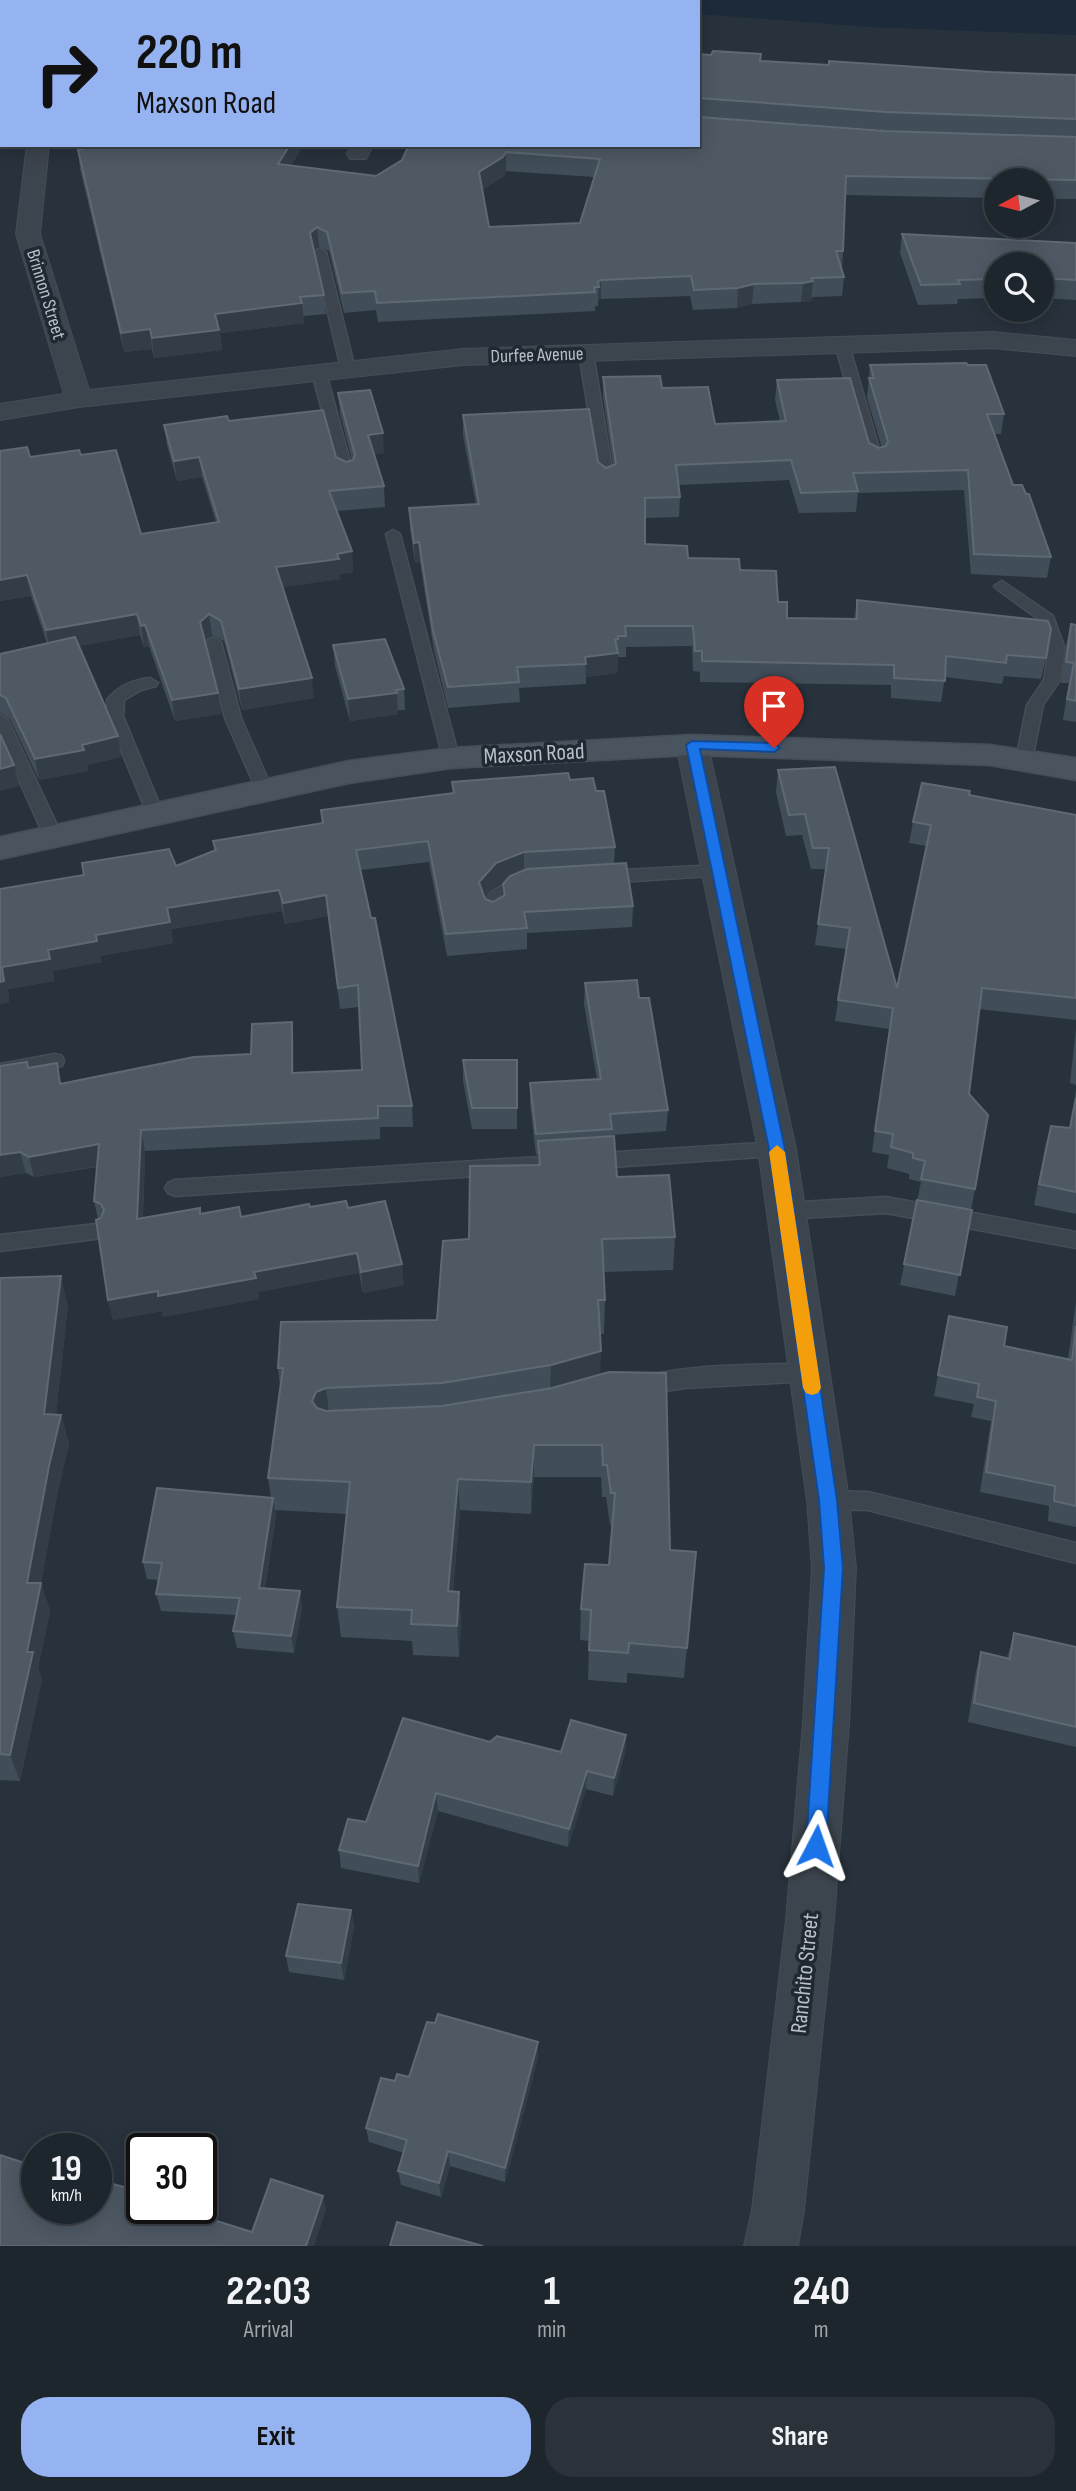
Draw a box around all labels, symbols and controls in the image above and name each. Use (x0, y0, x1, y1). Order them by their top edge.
text: 220 m (136, 24, 242, 83)
icon: right (21, 28, 112, 119)
text: Maxson Road (136, 84, 276, 123)
north arrow (984, 168, 1054, 238)
map controls (984, 168, 1054, 322)
street label: Brinnon Street (21, 247, 70, 342)
button: search (984, 252, 1054, 322)
street label: Durfee Avenue (490, 342, 584, 369)
pin (744, 676, 804, 748)
icon: arrive (755, 687, 793, 725)
street label: Maxson Road (483, 737, 585, 771)
position arrow (779, 1809, 853, 1883)
street label: Ranchito Street (785, 1912, 825, 2035)
speed limit sign: 30 (126, 2133, 217, 2224)
text: 19 (51, 2148, 82, 2191)
text: km/h (51, 2185, 82, 2206)
text: 22:03 (226, 2266, 311, 2317)
text: 1 (543, 2266, 560, 2317)
text: 240 (792, 2266, 850, 2317)
text: Arrival (244, 2316, 293, 2344)
text: min (537, 2316, 566, 2344)
text: m (814, 2316, 828, 2344)
button: Exit (21, 2397, 531, 2477)
button: Share (545, 2397, 1055, 2477)

